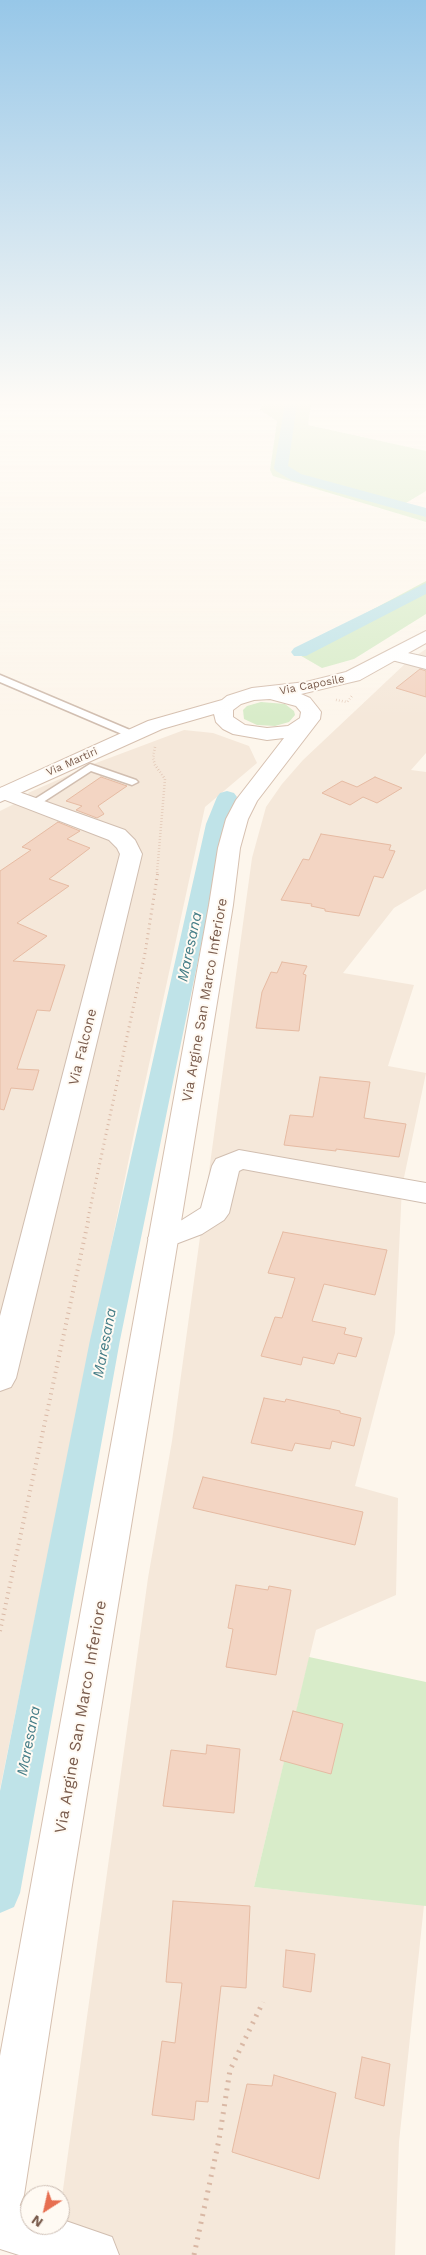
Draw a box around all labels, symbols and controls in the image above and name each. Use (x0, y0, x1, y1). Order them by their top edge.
street label: Via Caposile (278, 672, 346, 698)
street label: Via Martiri (44, 745, 100, 779)
street label: Via Argine San Marco Inferiore (179, 897, 231, 1103)
water label: Maresana (174, 911, 206, 983)
street label: Via Falcone (65, 1007, 101, 1087)
water label: Maresana (89, 1307, 121, 1379)
street label: Via Argine San Marco Inferiore (51, 1599, 111, 1835)
water label: Maresana (13, 1705, 45, 1777)
north arrow (20, 2185, 70, 2235)
text: N (28, 2212, 46, 2231)

